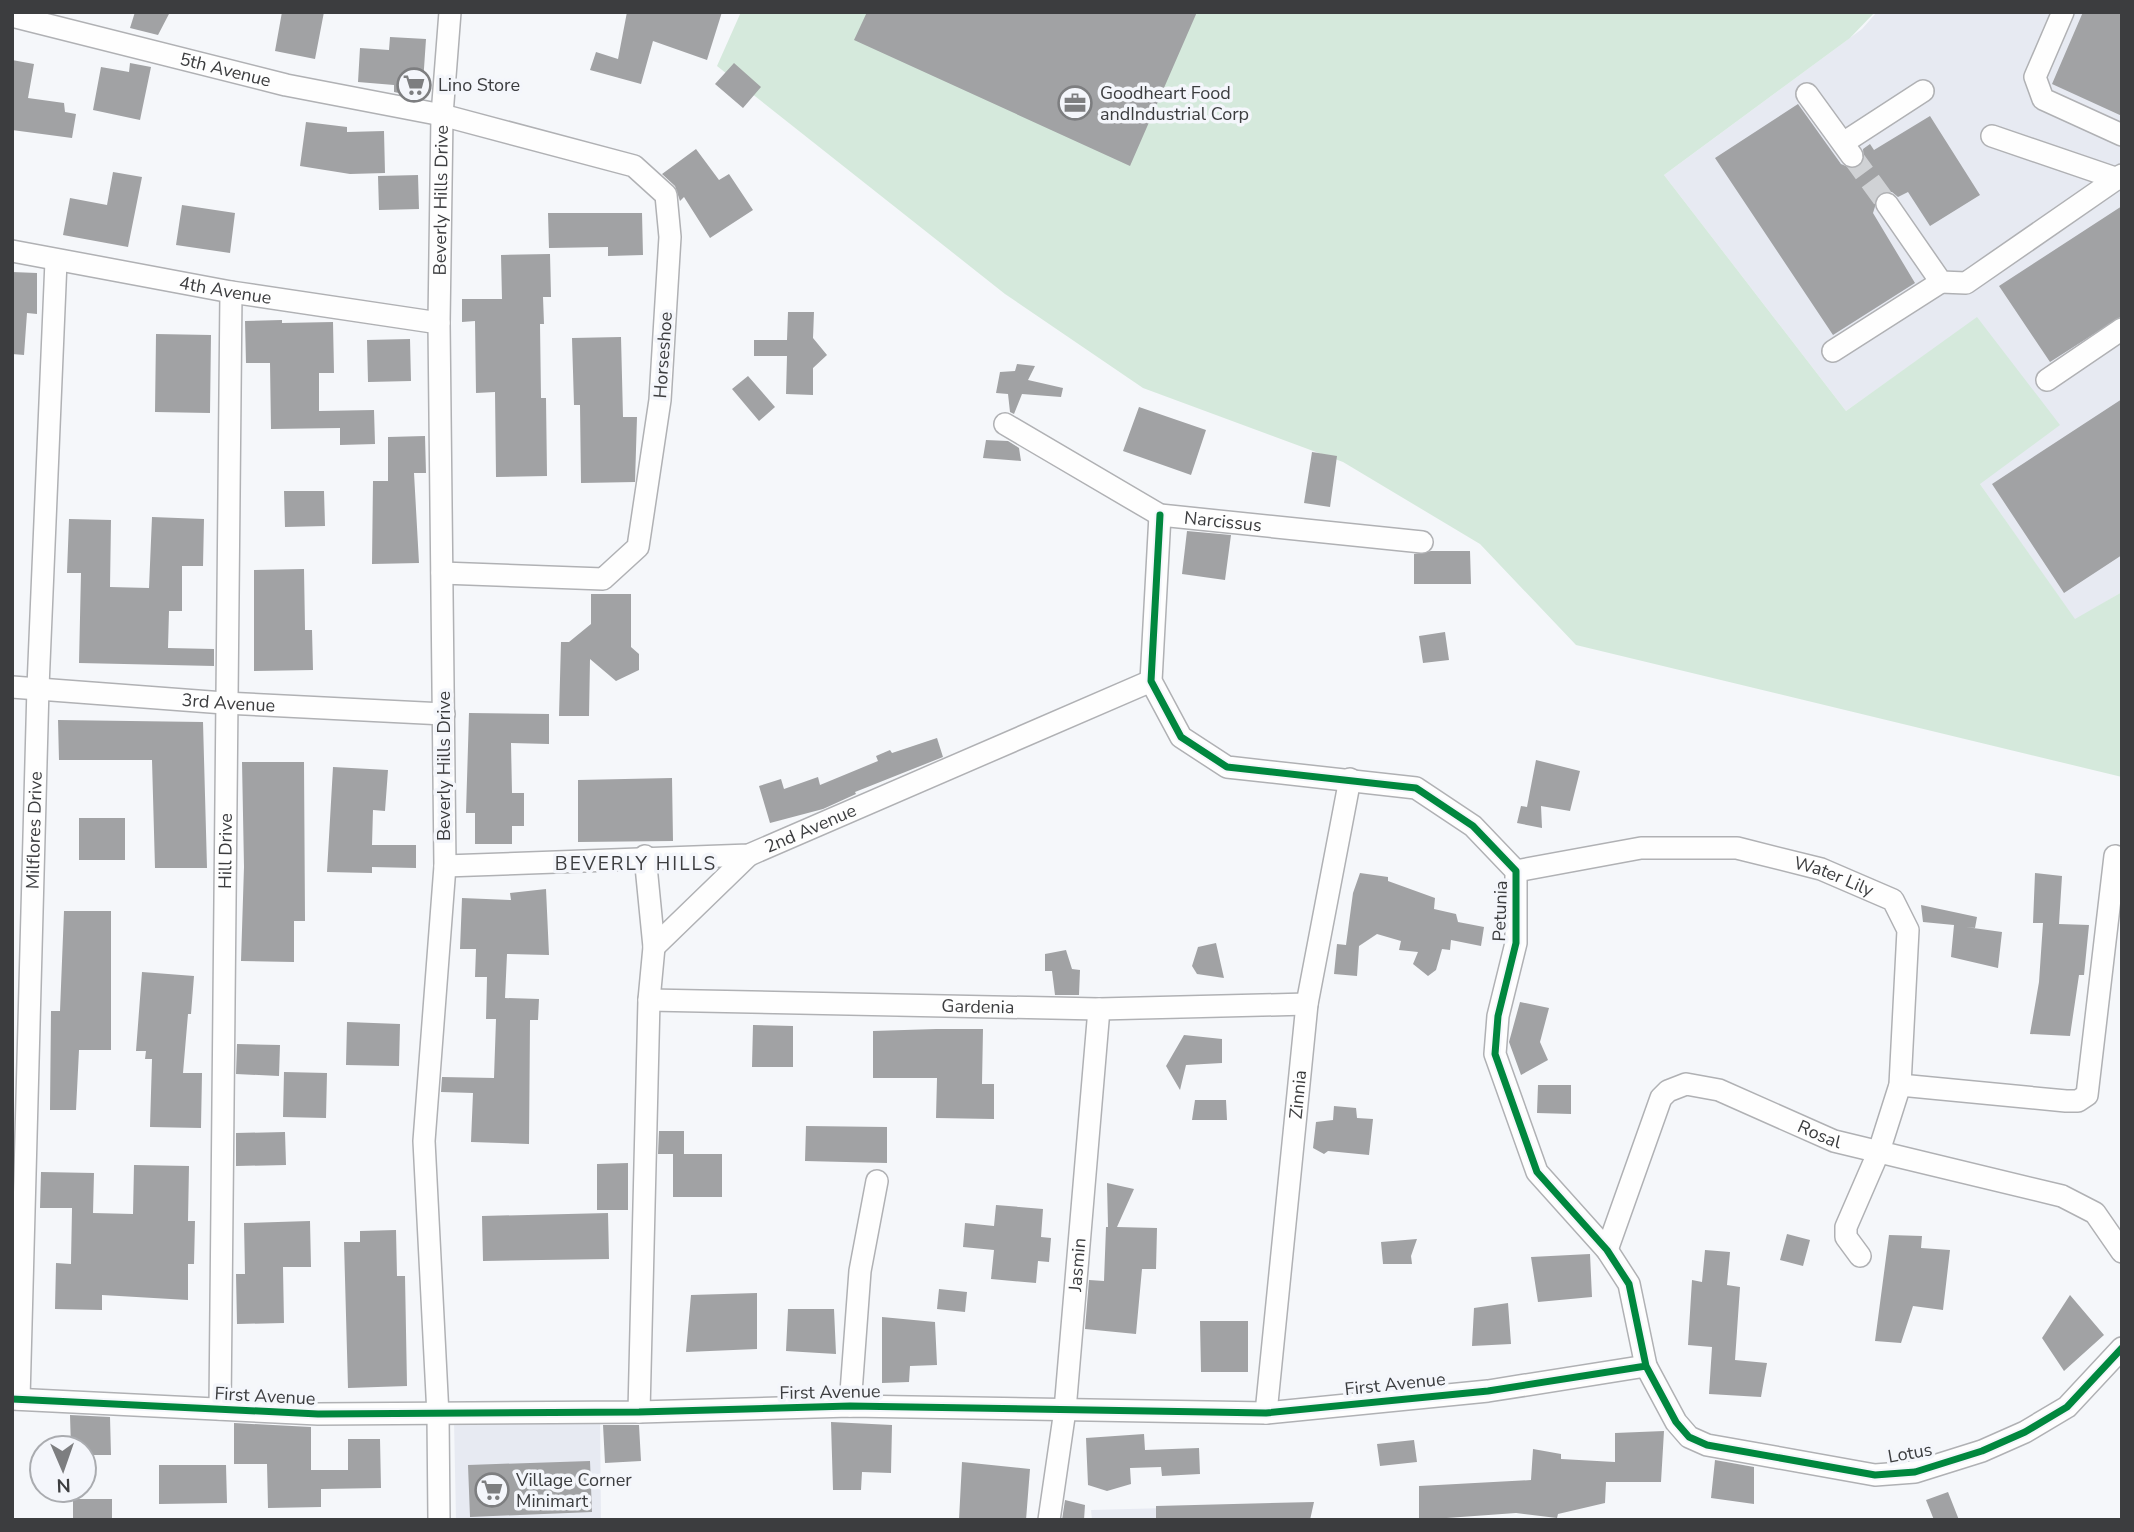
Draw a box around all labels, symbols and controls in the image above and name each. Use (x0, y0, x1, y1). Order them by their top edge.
street label: 5th Avenue (177, 47, 274, 93)
supermarket icon: Lino Store (395, 66, 433, 104)
place label: Lino Store (438, 73, 520, 97)
place label: Goodheart Food andIndustrial Corp (1100, 81, 1249, 126)
office icon: Goodheart Food andIndustrial Corp (1056, 84, 1094, 122)
street label: Beverly Hills Drive (428, 125, 454, 276)
street label: 4th Avenue (177, 271, 273, 310)
street label: Horseshoe (648, 311, 678, 399)
street label: Narcissus (1183, 506, 1263, 537)
street label: 3rd Avenue (181, 688, 276, 718)
street label: Beverly Hills Drive (432, 691, 456, 841)
street label: Milflores Drive (21, 771, 48, 889)
street label: 2nd Avenue (761, 798, 860, 859)
street label: Hill Drive (213, 813, 238, 889)
district label: BEVERLY HILLS (555, 851, 717, 877)
street label: Water Lily (1791, 851, 1878, 903)
street label: Petunia (1487, 880, 1513, 942)
street label: Gardenia (941, 994, 1015, 1019)
street label: Zinnia (1284, 1069, 1312, 1120)
street label: Rosal (1794, 1114, 1844, 1154)
street label: Jasmin (1063, 1237, 1092, 1294)
street label: First Avenue (1343, 1367, 1447, 1401)
street label: First Avenue (779, 1379, 881, 1405)
street label: First Avenue (214, 1381, 316, 1411)
north arrow (28, 1434, 98, 1504)
street label: Lotus (1886, 1437, 1934, 1469)
place label: Village Corner Minimart (515, 1468, 632, 1513)
supermarket icon: Village Corner Minimart (473, 1471, 511, 1509)
text: N (56, 1472, 71, 1498)

